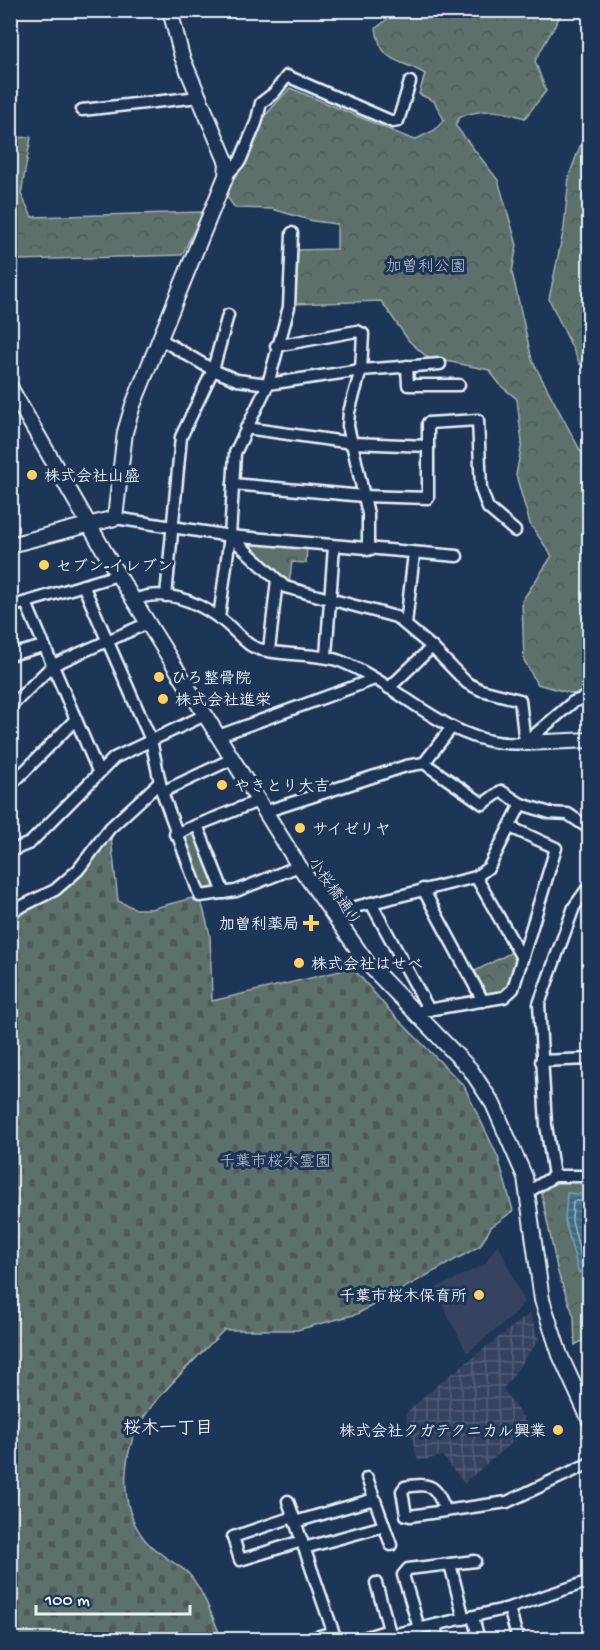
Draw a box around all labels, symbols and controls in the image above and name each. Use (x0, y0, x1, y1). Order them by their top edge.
park label: 加曽利公園 (386, 257, 466, 278)
place label: 株式会社山盛 (44, 467, 140, 488)
marker: 株式会社山盛 (25, 468, 39, 482)
marker: セブン-イレブン (37, 558, 51, 572)
place label: セブン-イレブン (56, 558, 173, 578)
marker: ひろ整骨院 (152, 670, 166, 684)
place label: ひろ整骨院 (171, 670, 251, 690)
place label: 株式会社進栄 (175, 691, 271, 712)
marker: 株式会社進栄 (156, 692, 170, 706)
place label: やきとり大吉 (234, 777, 330, 798)
marker: やきとり大吉 (215, 778, 229, 792)
marker: サイゼリヤ (293, 821, 307, 835)
place label: サイゼリヤ (312, 822, 391, 841)
street label: 小桜橋通り (302, 854, 365, 931)
place label: 加曽利薬局 (219, 915, 299, 936)
marker: 加曽利薬局 (304, 916, 318, 930)
place label: 株式会社はせべ (311, 955, 423, 976)
marker: 株式会社はせべ (292, 956, 306, 970)
park label: 千葉市桜木霊園 (219, 1153, 331, 1173)
place label: 千葉市桜木保育所 (339, 1287, 467, 1308)
marker: 千葉市桜木保育所 (472, 1288, 486, 1302)
district label: 桜木一丁目 (123, 1418, 213, 1440)
place label: 株式会社クガテクニカル興業 (339, 1422, 546, 1443)
marker: 株式会社クガテクニカル興業 (551, 1423, 565, 1437)
scale bar (36, 1578, 190, 1616)
text: 100 m (44, 1591, 90, 1612)

